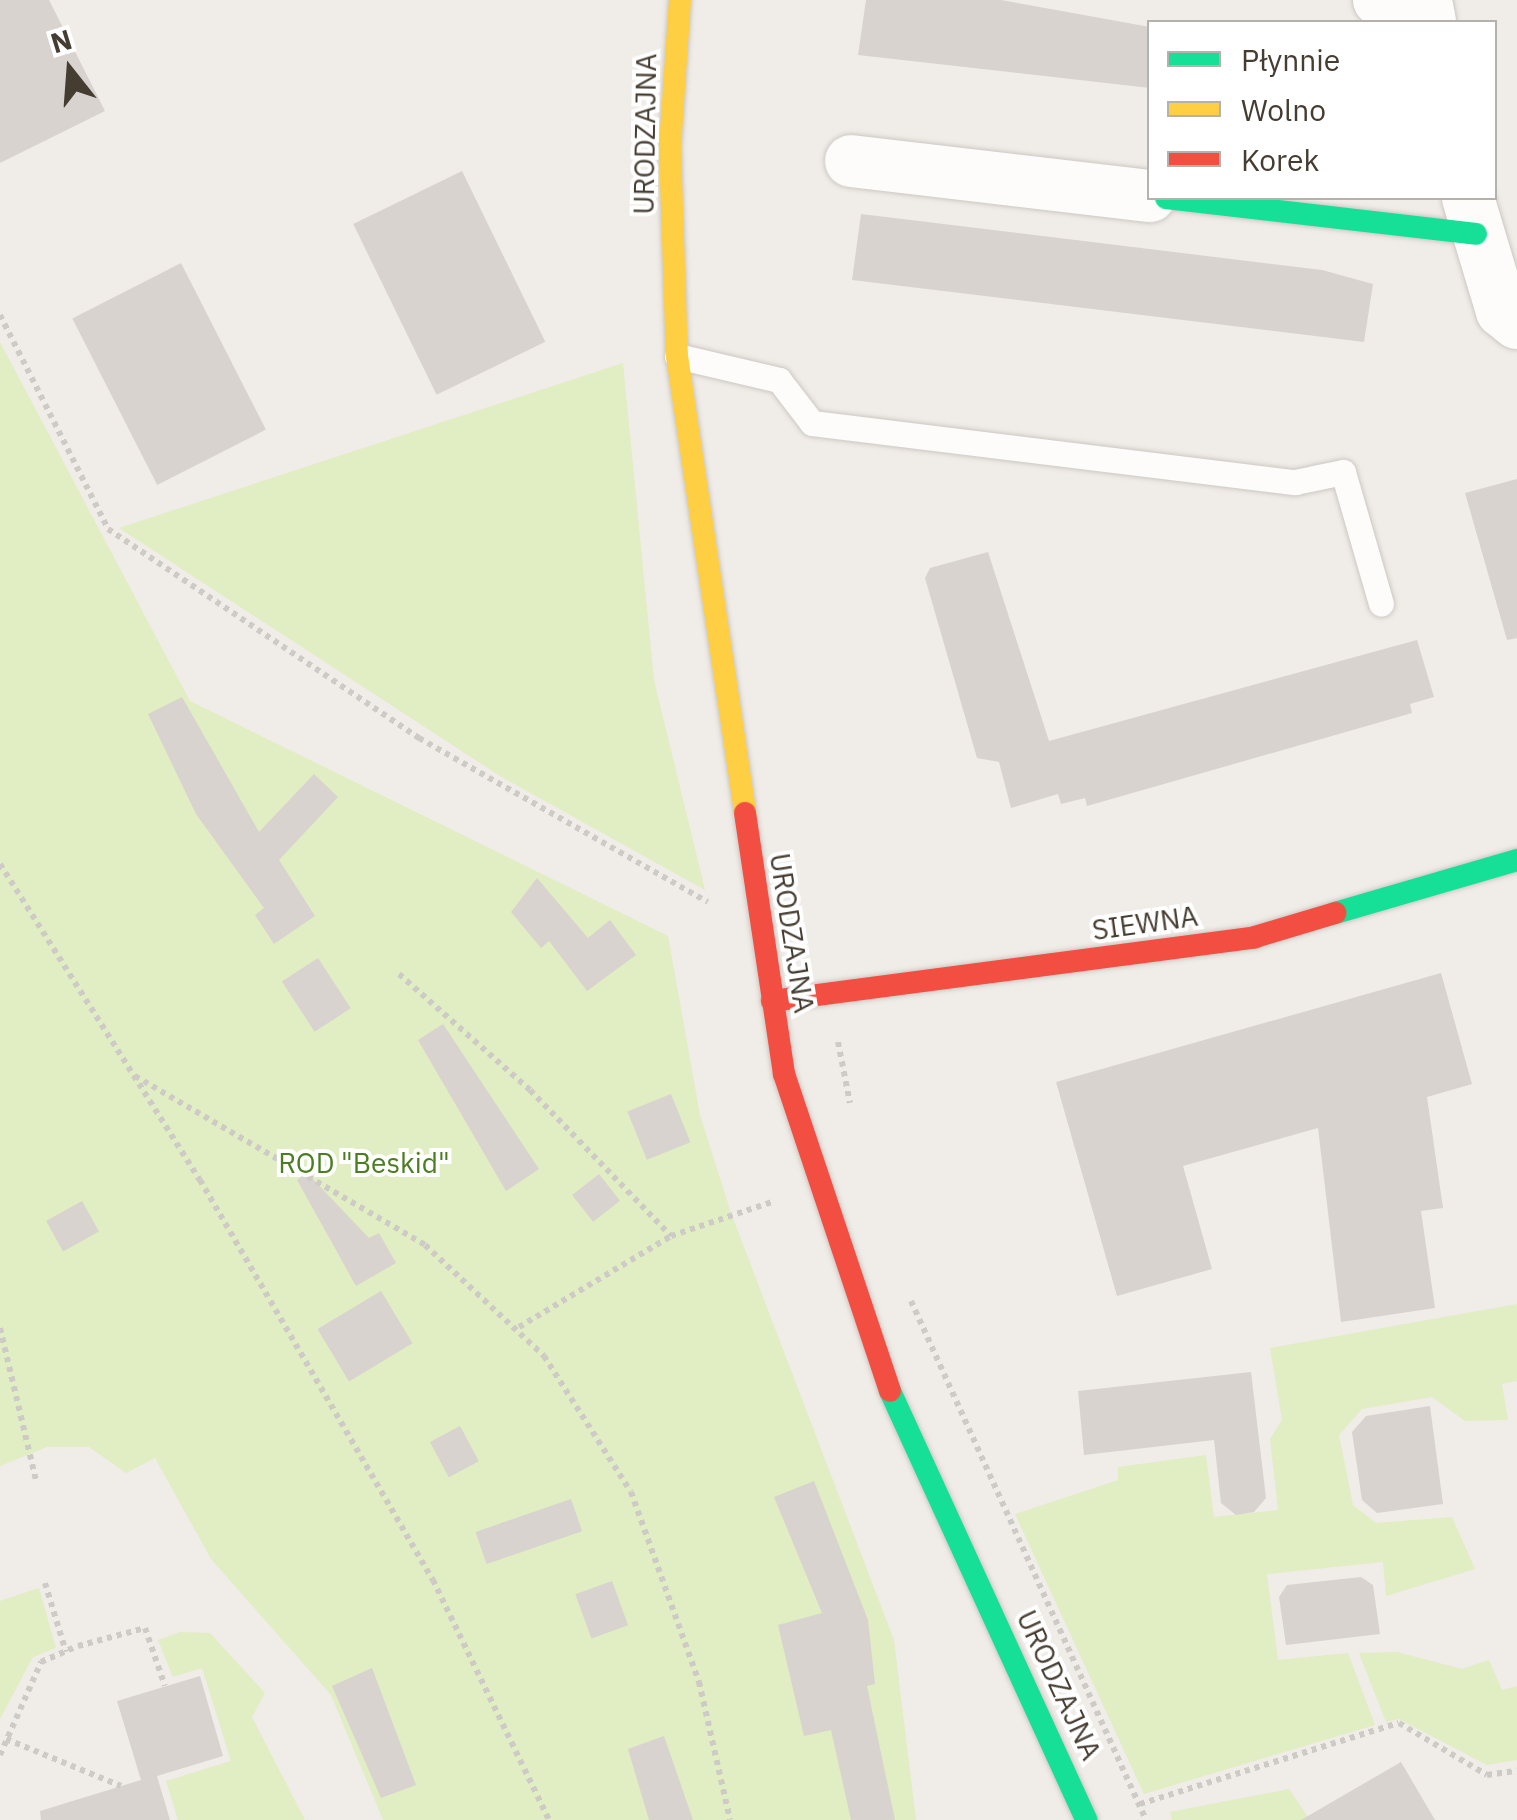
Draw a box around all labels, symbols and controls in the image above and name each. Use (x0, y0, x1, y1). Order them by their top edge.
north arrow (20, 20, 120, 120)
text: N (46, 20, 76, 61)
legend (1147, 20, 1497, 200)
text: Płynnie (1241, 40, 1340, 79)
street label: URODZAJNA (627, 53, 663, 215)
text: Wolno (1241, 90, 1326, 129)
text: Korek (1241, 140, 1319, 179)
street label: URODZAJNA (763, 851, 821, 1015)
street label: SIEWNA (1090, 899, 1200, 947)
park label: ROD "Beskid" (278, 1146, 450, 1180)
street label: URODZAJNA (1010, 1605, 1108, 1765)

